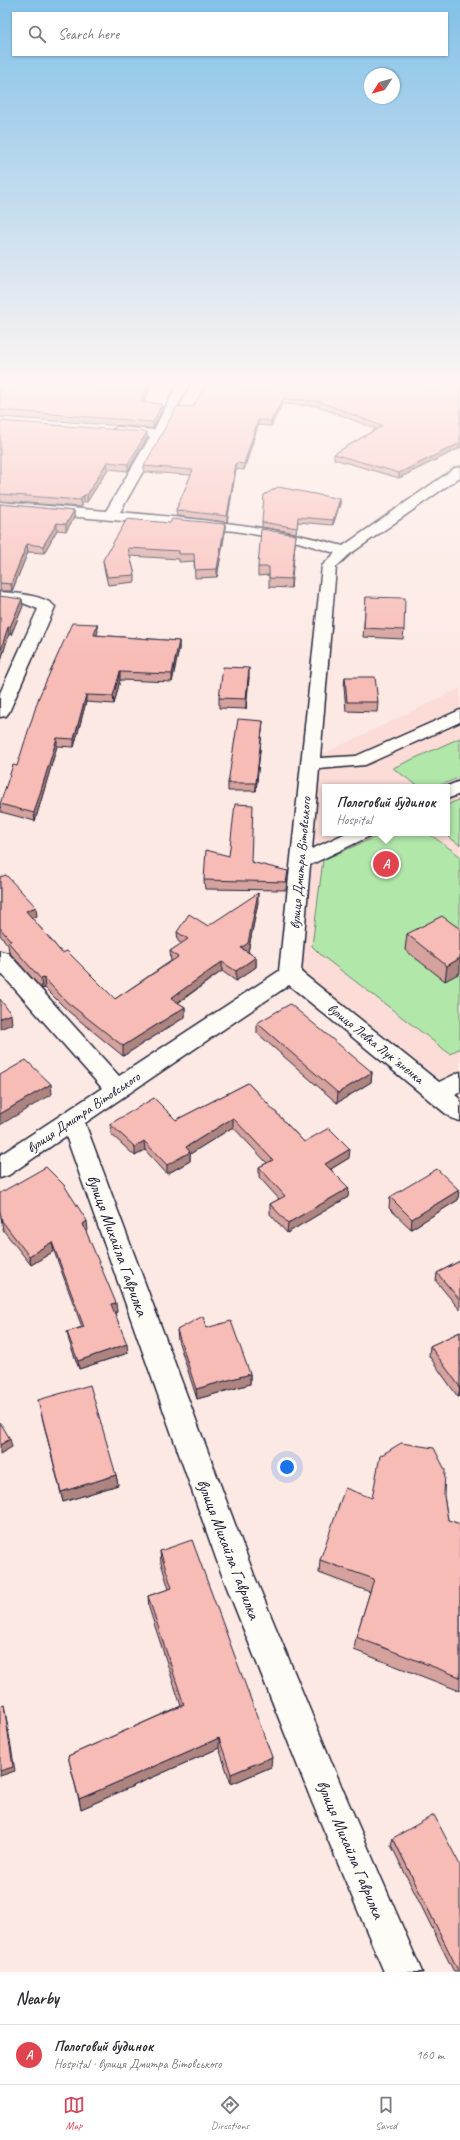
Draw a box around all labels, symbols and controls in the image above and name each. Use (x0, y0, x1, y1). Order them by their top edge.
search box (12, 12, 448, 56)
icon: search (26, 23, 48, 45)
text: Search here (58, 25, 119, 44)
north arrow (364, 68, 400, 104)
popup (322, 784, 450, 836)
text: Пологовий будинок (337, 793, 435, 812)
street label: вулиця Дмитра Вітовського (286, 795, 315, 930)
text: Hospital (337, 812, 372, 828)
pin: A (373, 849, 399, 879)
street label: вулиця Левка Лукʼяненка (324, 999, 428, 1088)
street label: вулиця Дмитра Вітовського (23, 1068, 144, 1157)
street label: вулиця Михайла Гаврилка (82, 1172, 153, 1320)
your location (277, 1457, 297, 1477)
street label: вулиця Михайла Гаврилка (192, 1476, 266, 1624)
street label: вулиця Михайла Гаврилка (312, 1777, 390, 1923)
text: Nearby (16, 1988, 59, 2009)
text: Пологовий будинок (54, 2037, 153, 2056)
text: A (26, 2047, 32, 2063)
text: 160 m (416, 2047, 444, 2063)
text: Hospital · вулиця Дмитра Вітовського (54, 2056, 222, 2072)
tab: Map (63, 2094, 85, 2132)
tab: Directions (211, 2094, 249, 2132)
tab: Saved (375, 2094, 397, 2132)

